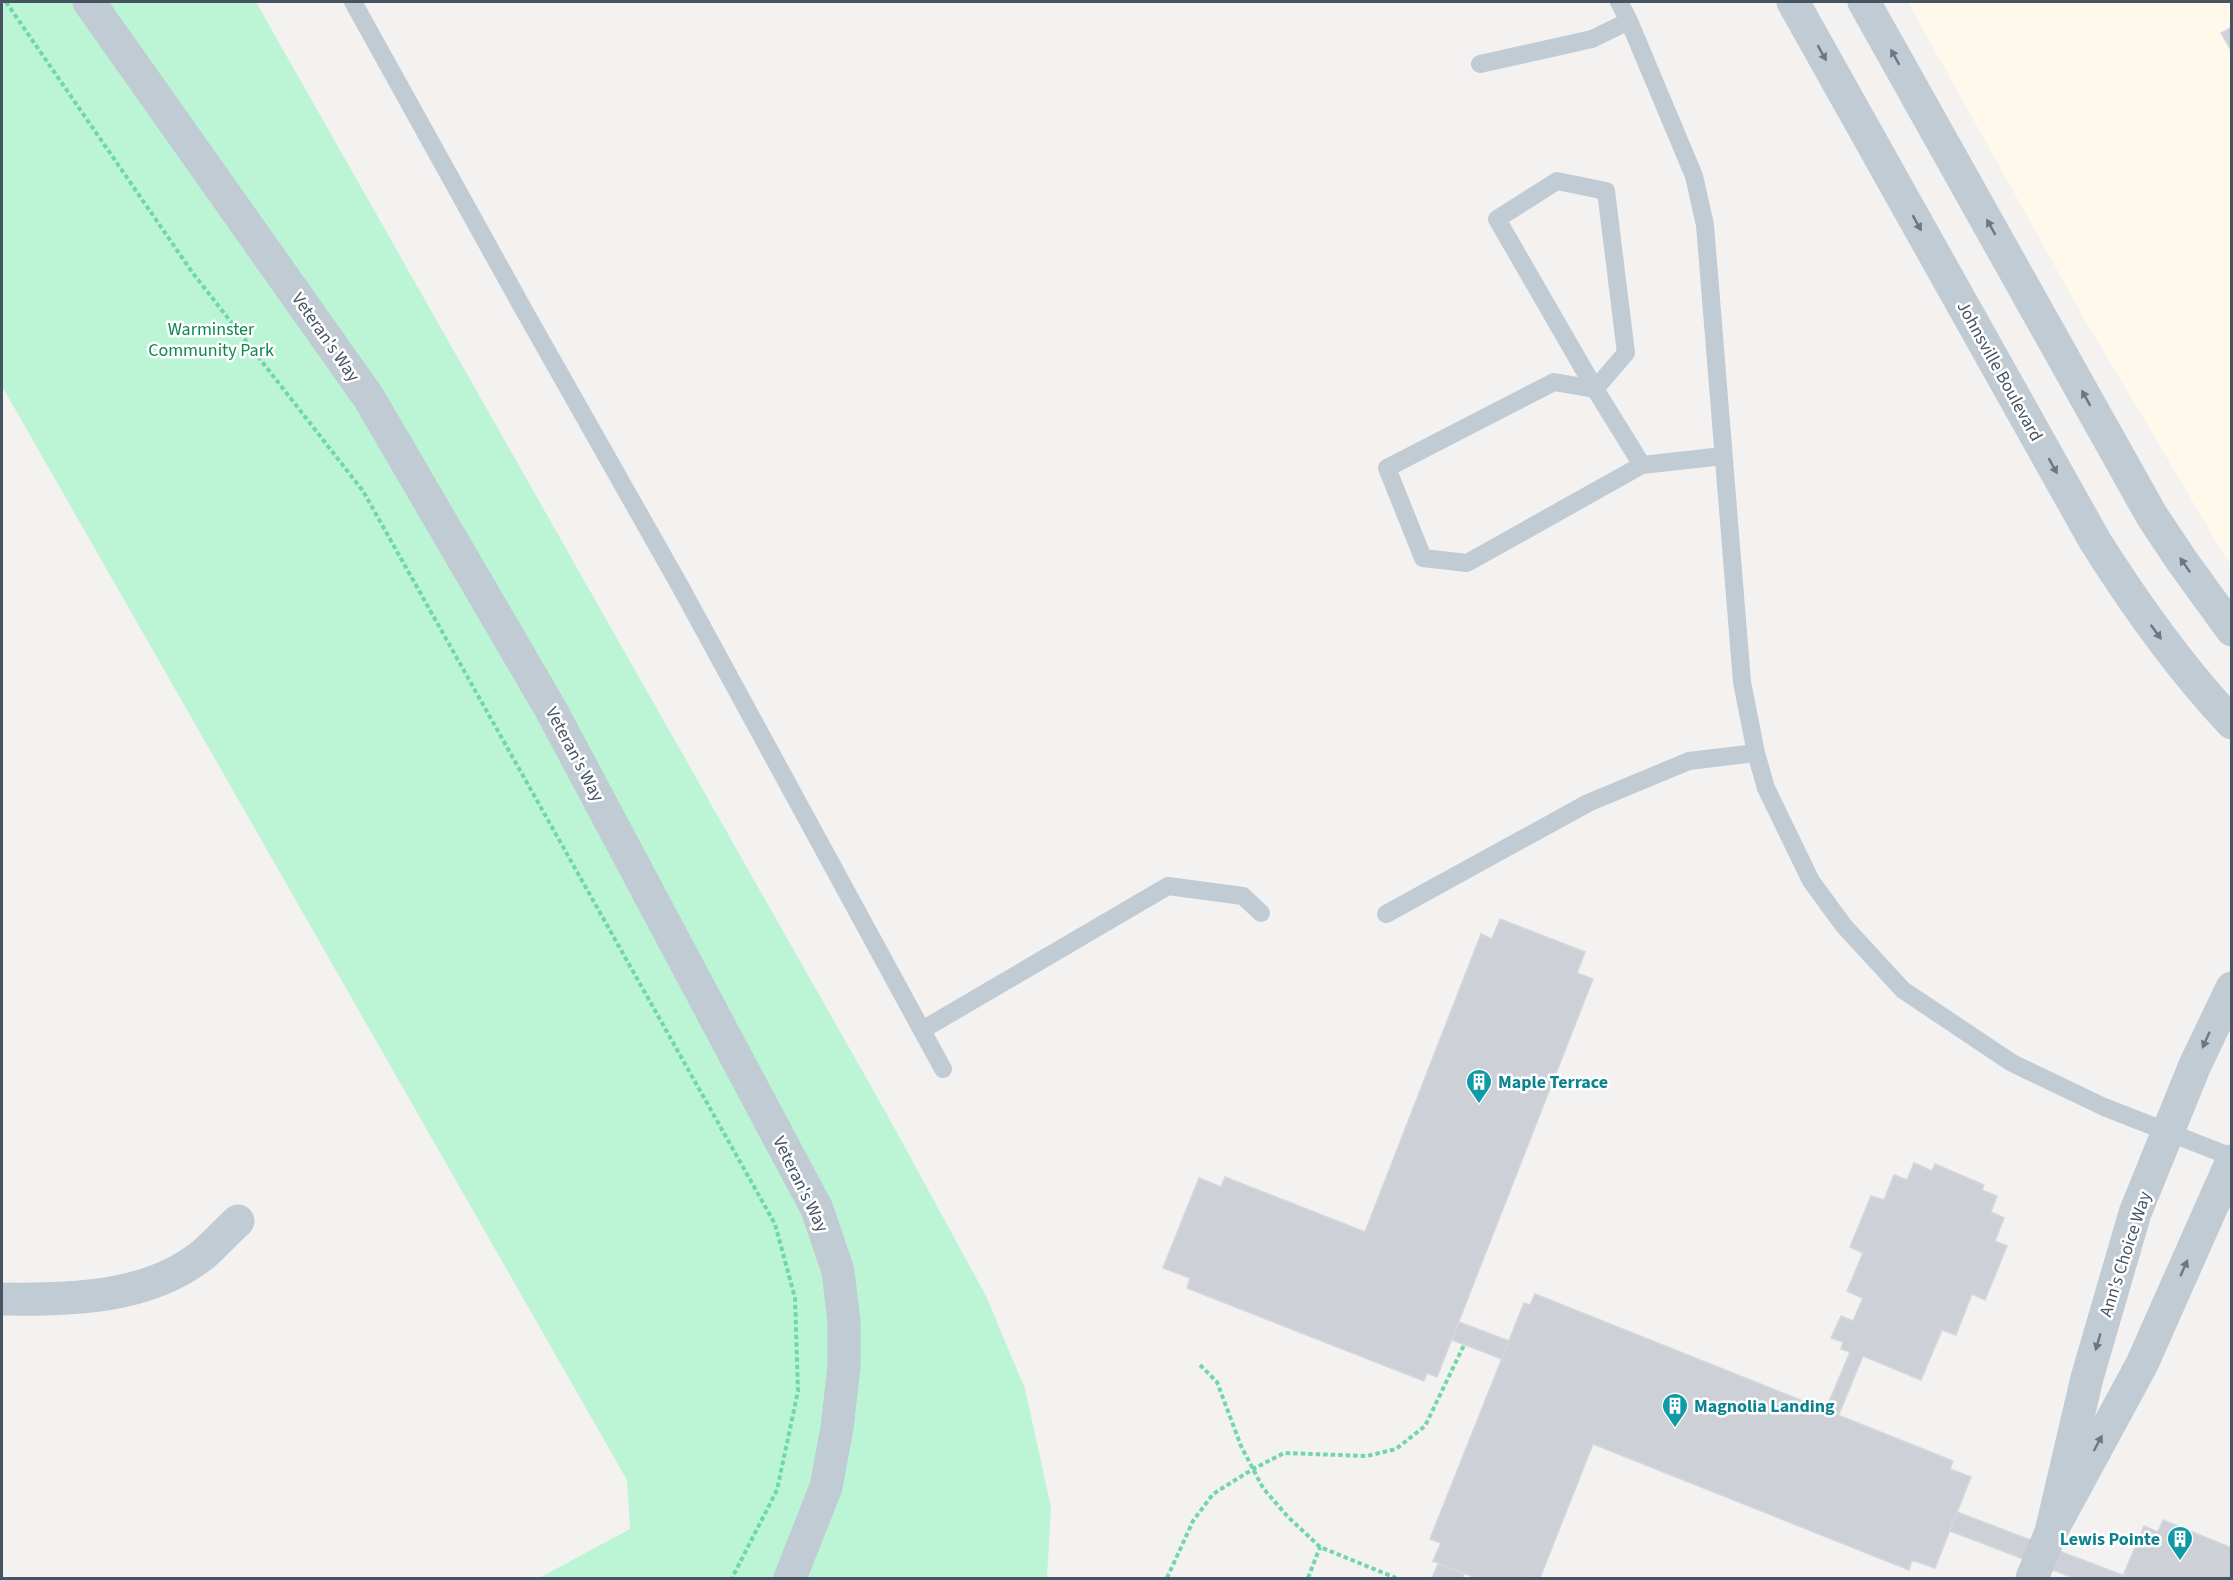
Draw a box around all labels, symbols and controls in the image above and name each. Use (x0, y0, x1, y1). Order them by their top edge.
one-way arrow (1816, 44, 1826, 61)
one-way arrow (1890, 49, 1901, 65)
one-way arrow (1911, 215, 1922, 231)
one-way arrow (1986, 219, 1996, 236)
street label: Veteran's Way (286, 288, 366, 387)
street label: Johnsville Boulevard (1951, 297, 2049, 446)
park label: Warminster Community Park (148, 317, 274, 363)
one-way arrow (2081, 389, 2091, 406)
one-way arrow (2048, 458, 2058, 475)
one-way arrow (2179, 558, 2191, 574)
one-way arrow (2150, 623, 2162, 639)
street label: Veteran's Way (539, 703, 610, 806)
one-way arrow (2201, 1032, 2211, 1050)
building icon: Maple Terrace (1464, 1067, 1494, 1105)
place label: Maple Terrace (1498, 1070, 1608, 1095)
street label: Veteran's Way (767, 1132, 835, 1237)
street label: Ann's Choice Way (2093, 1188, 2158, 1320)
one-way arrow (2180, 1259, 2189, 1277)
one-way arrow (2093, 1333, 2102, 1351)
building icon: Magnolia Landing (1660, 1391, 1690, 1429)
place label: Magnolia Landing (1694, 1394, 1835, 1419)
one-way arrow (2093, 1434, 2103, 1451)
building icon: Lewis Pointe (2165, 1524, 2195, 1562)
place label: Lewis Pointe (2060, 1527, 2160, 1552)

